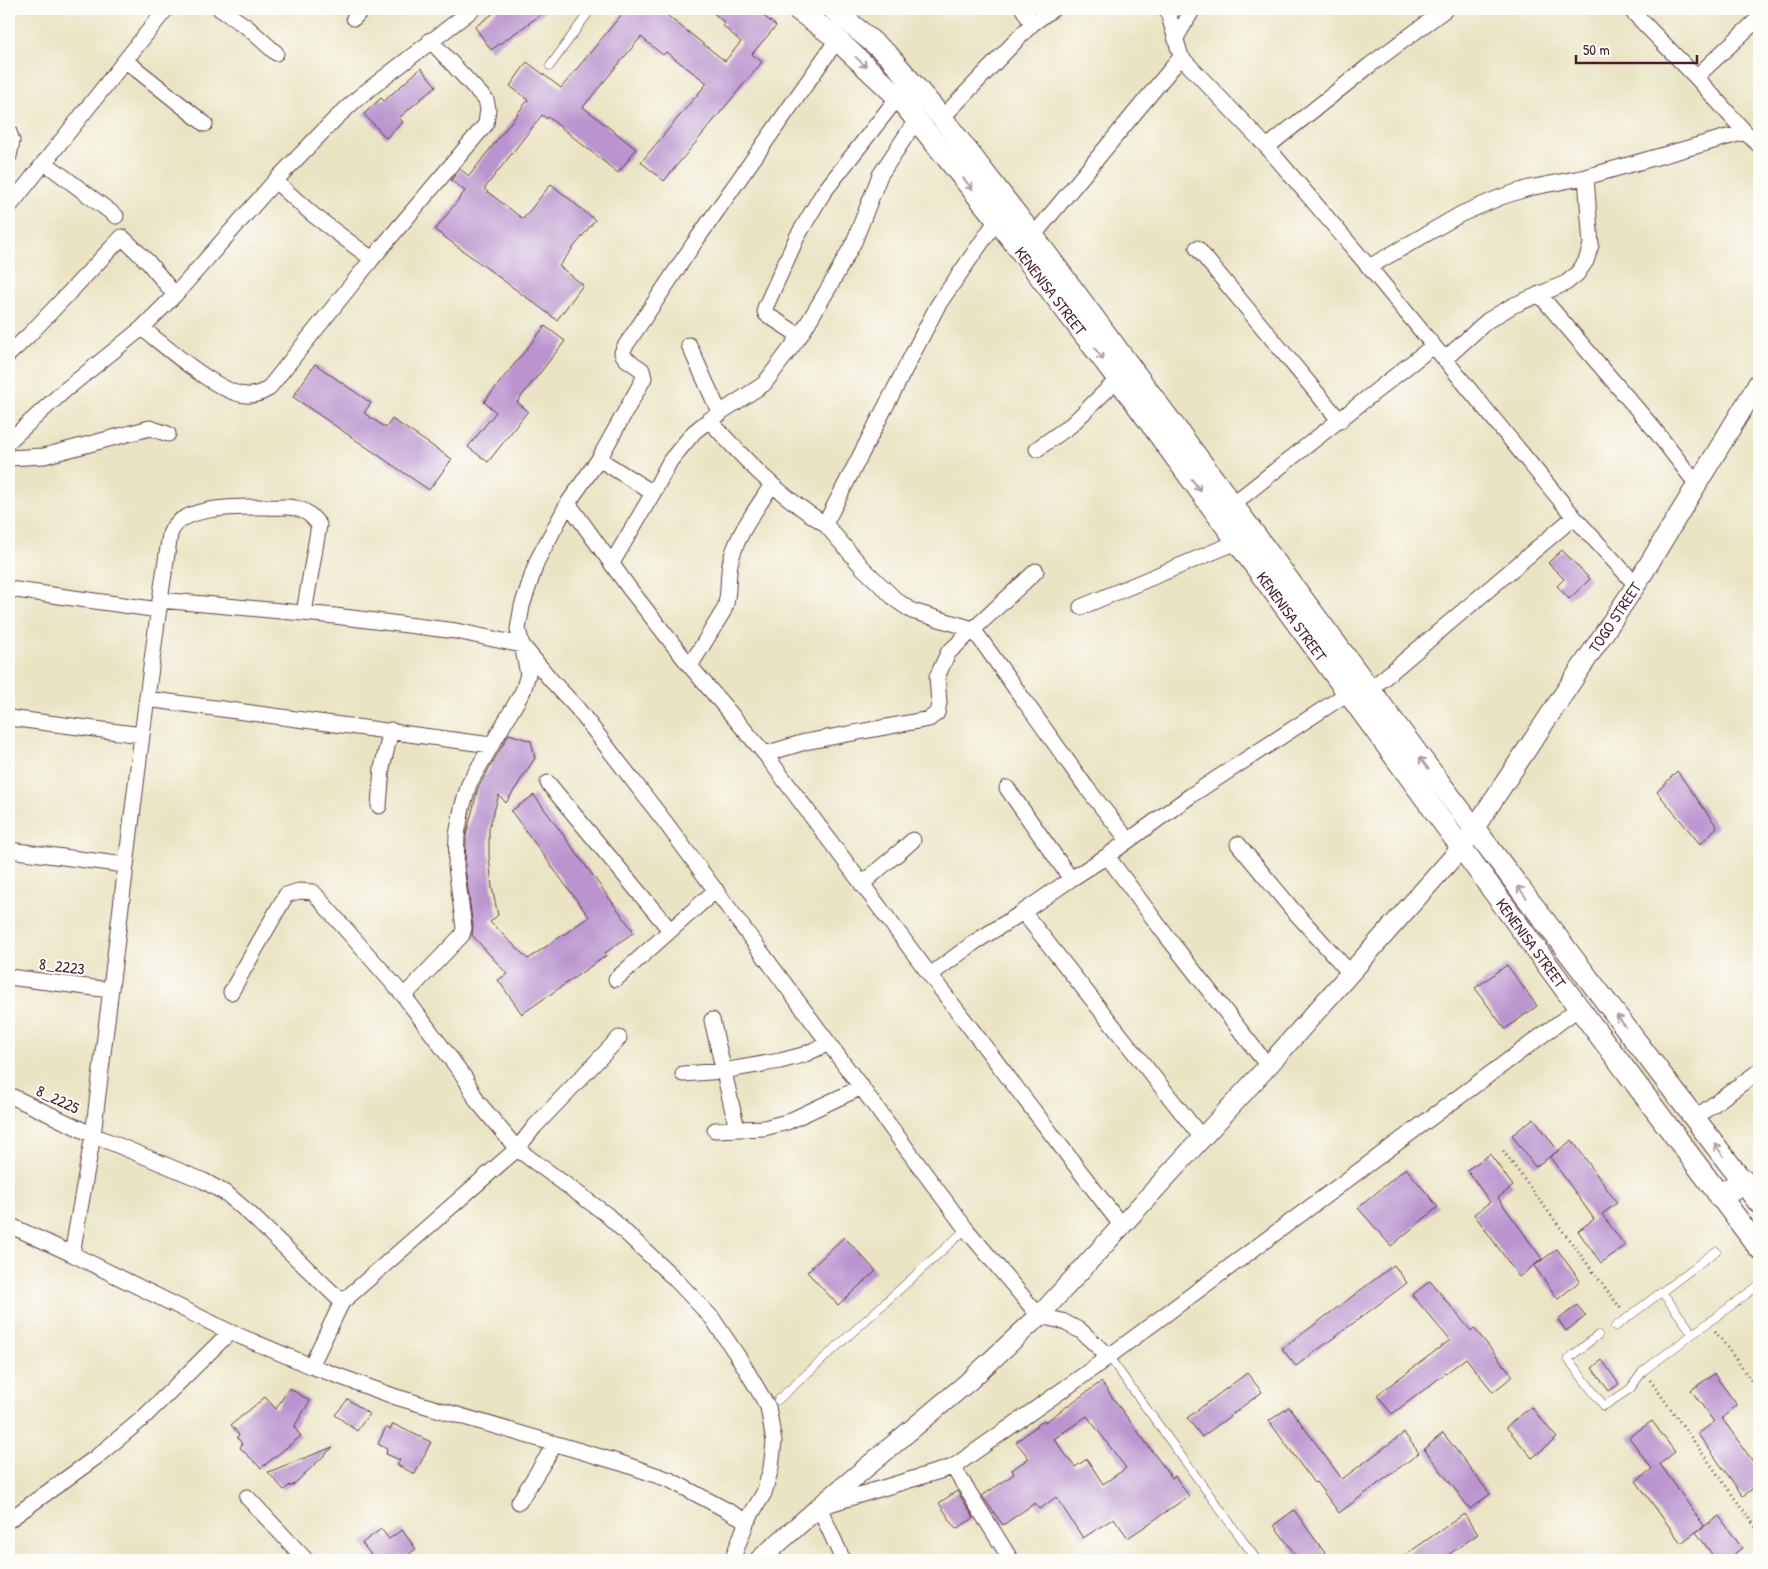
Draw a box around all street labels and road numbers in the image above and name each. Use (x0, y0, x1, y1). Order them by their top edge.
street label: KENENISA STREET (1010, 242, 1092, 340)
street label: KENENISA STREET (1252, 567, 1332, 666)
street label: TOGO STREET (1583, 577, 1646, 657)
street label: KENENISA STREET (1491, 894, 1572, 993)
street label: 8_2223 (38, 952, 86, 980)
street label: 8_2225 (33, 1079, 83, 1119)

